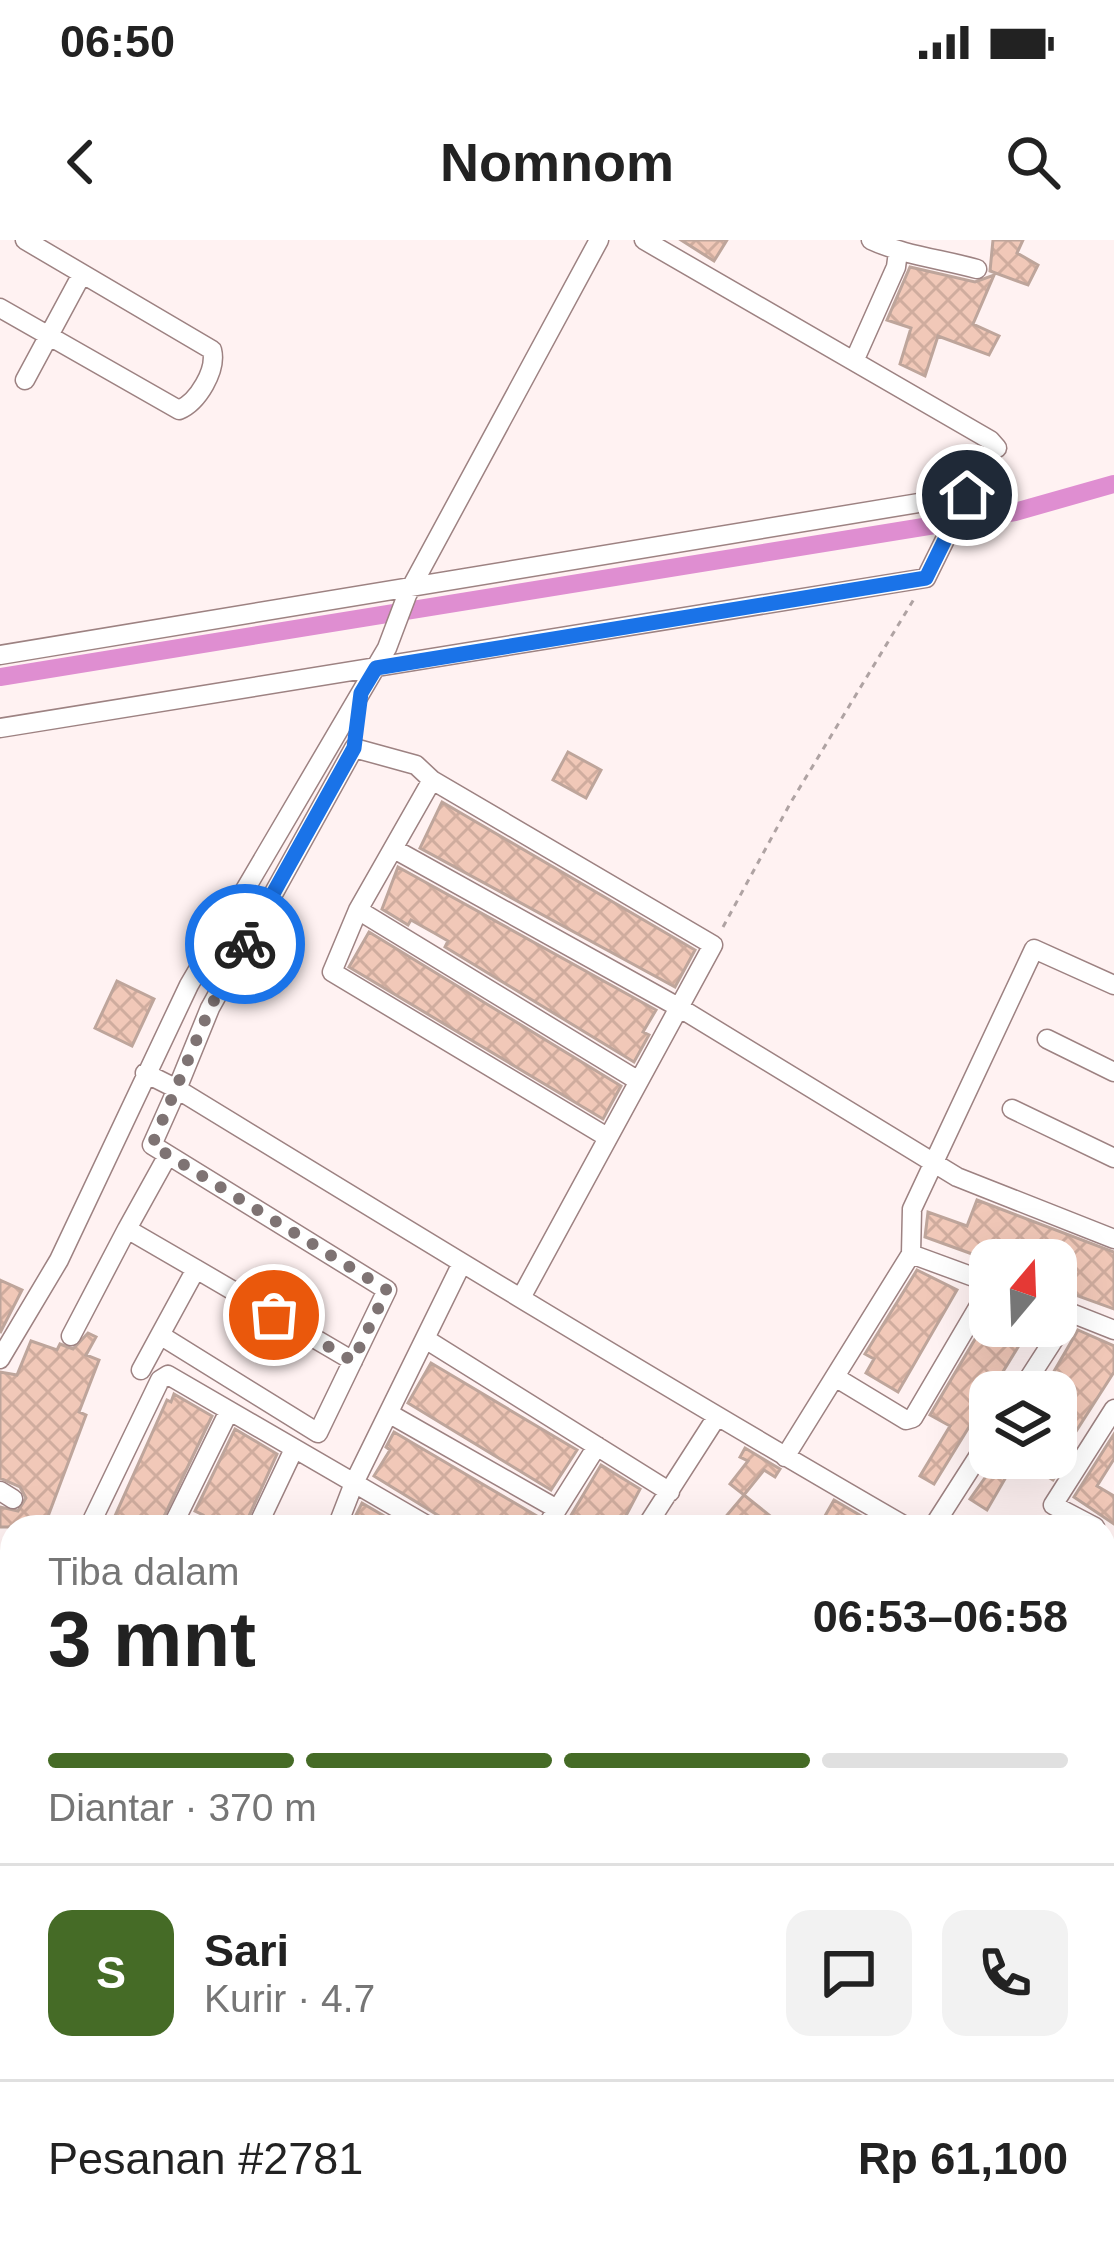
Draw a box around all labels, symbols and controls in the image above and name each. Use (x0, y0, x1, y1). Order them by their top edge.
text: 06:50 (60, 16, 175, 67)
icon: back (48, 129, 114, 195)
icon: search (1000, 129, 1066, 195)
text: Nomnom (440, 132, 674, 192)
pin (916, 444, 1018, 546)
icon: home (934, 462, 1000, 528)
courier (185, 884, 305, 1004)
icon: bike (212, 911, 278, 977)
north arrow (969, 1239, 1077, 1347)
map controls (969, 1239, 1077, 1479)
pin (223, 1264, 325, 1366)
icon: bag (241, 1282, 307, 1348)
button: layers (969, 1371, 1077, 1479)
text: Tiba dalam (48, 1550, 239, 1593)
text: 06:53–06:58 (813, 1591, 1068, 1642)
text: 3 mnt (48, 1595, 256, 1683)
text: Diantar · 370 m (48, 1786, 317, 1829)
button: chat (786, 1910, 912, 2036)
button: phone (942, 1910, 1068, 2036)
text: Sari (204, 1925, 289, 1976)
text: S (96, 1947, 126, 1998)
text: Kurir · 4.7 (204, 1977, 375, 2020)
text: Pesanan #2781 (48, 2133, 363, 2184)
text: Rp 61,100 (858, 2133, 1068, 2184)

